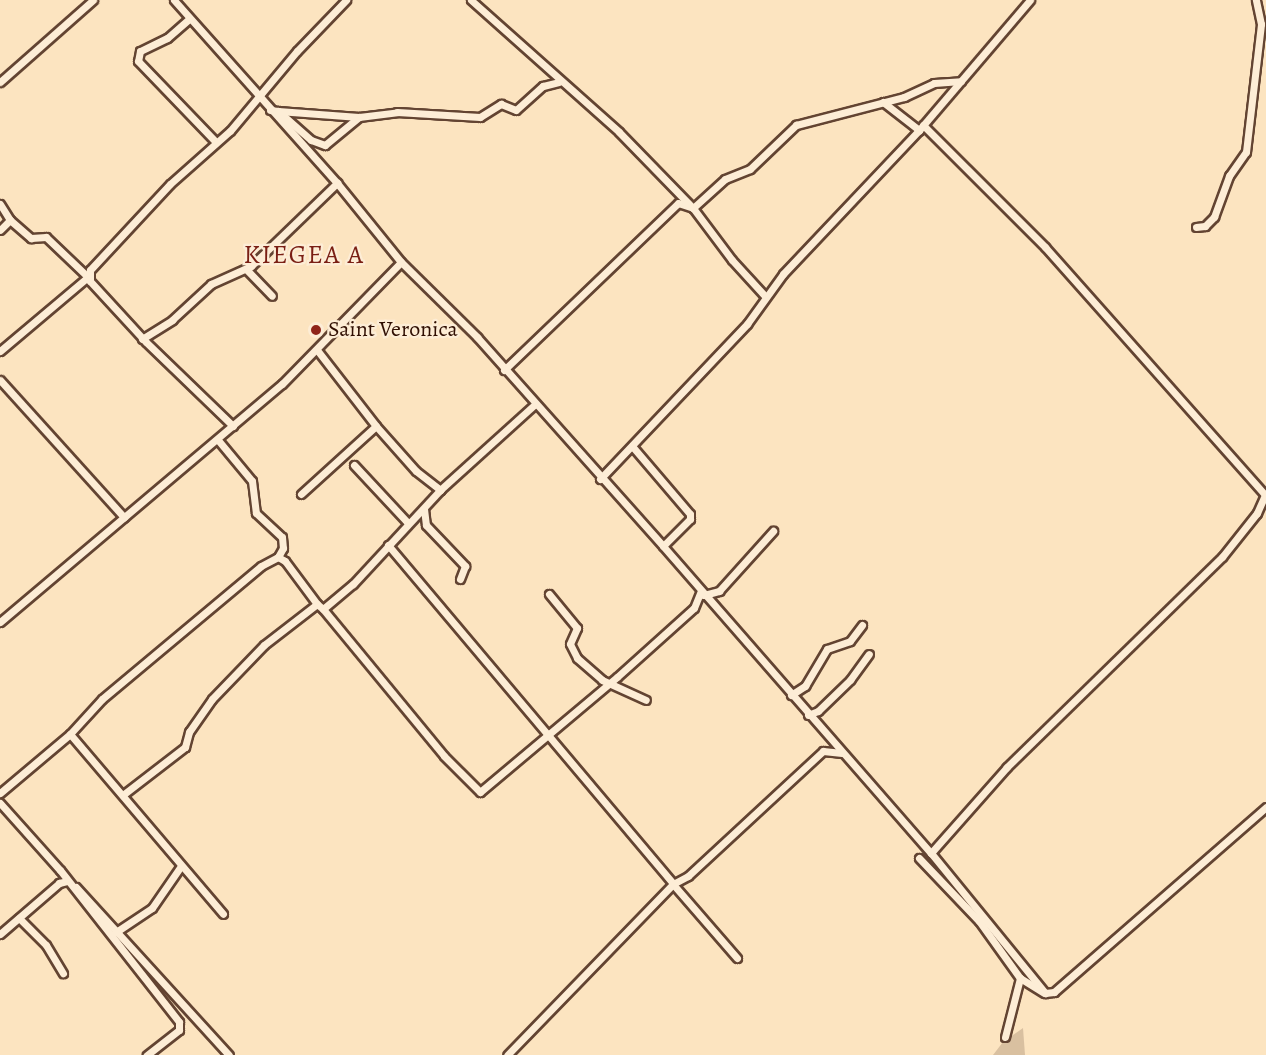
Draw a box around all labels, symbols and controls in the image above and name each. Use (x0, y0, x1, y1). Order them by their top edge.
district label: KIEGEA A (244, 239, 364, 271)
place label: Saint Veronica (328, 317, 458, 343)
marker: Saint Veronica (309, 323, 323, 337)

